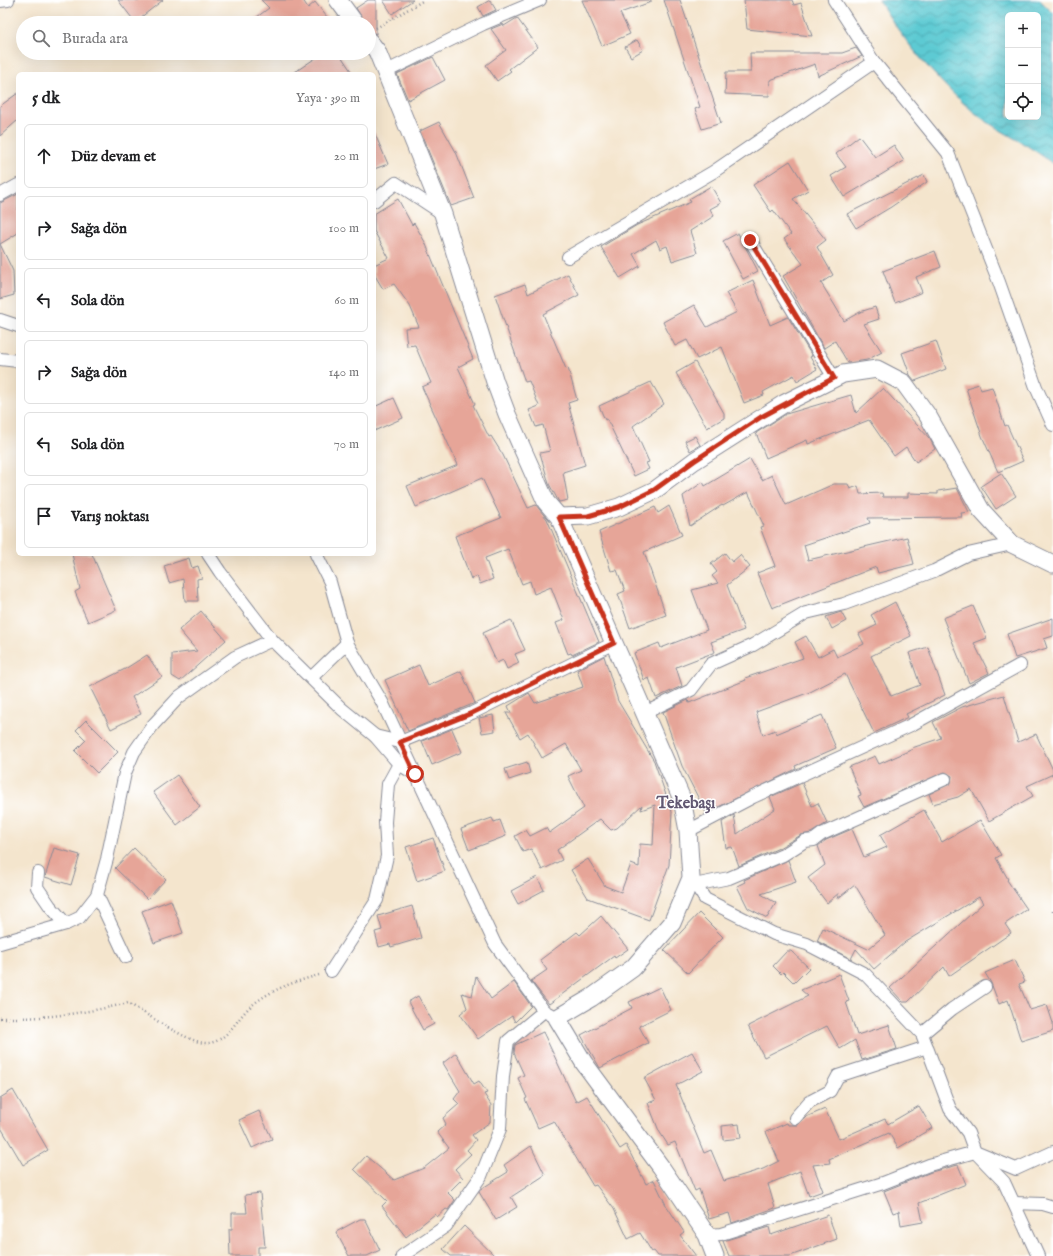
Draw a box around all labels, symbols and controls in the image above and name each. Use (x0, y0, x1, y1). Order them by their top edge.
map controls (1005, 12, 1041, 120)
button: + (1005, 12, 1041, 48)
search box (16, 16, 376, 60)
icon: search (30, 27, 52, 49)
text: Burada ara (62, 29, 128, 48)
button: − (1005, 48, 1041, 84)
button: locate (1005, 84, 1041, 120)
text: 5 dk (32, 88, 60, 109)
text: Yaya · 390 m (296, 90, 360, 107)
icon: ahead (33, 145, 55, 167)
text: Düz devam et (71, 147, 156, 166)
text: 20 m (334, 148, 359, 165)
icon: right (33, 217, 55, 239)
text: Sağa dön (71, 219, 127, 238)
text: 100 m (329, 220, 359, 237)
route end (741, 231, 759, 249)
icon: left (33, 289, 55, 311)
text: Sola dön (71, 291, 125, 310)
text: 60 m (334, 292, 359, 309)
icon: right (33, 361, 55, 383)
text: Sağa dön (71, 363, 127, 382)
text: 140 m (329, 364, 359, 381)
icon: left (33, 433, 55, 455)
text: Sola dön (71, 435, 125, 454)
text: 70 m (334, 436, 359, 453)
icon: arrive (33, 505, 55, 527)
text: Varış noktası (71, 507, 149, 526)
route start (406, 765, 424, 783)
district label: Tekebaşı (656, 794, 716, 814)

